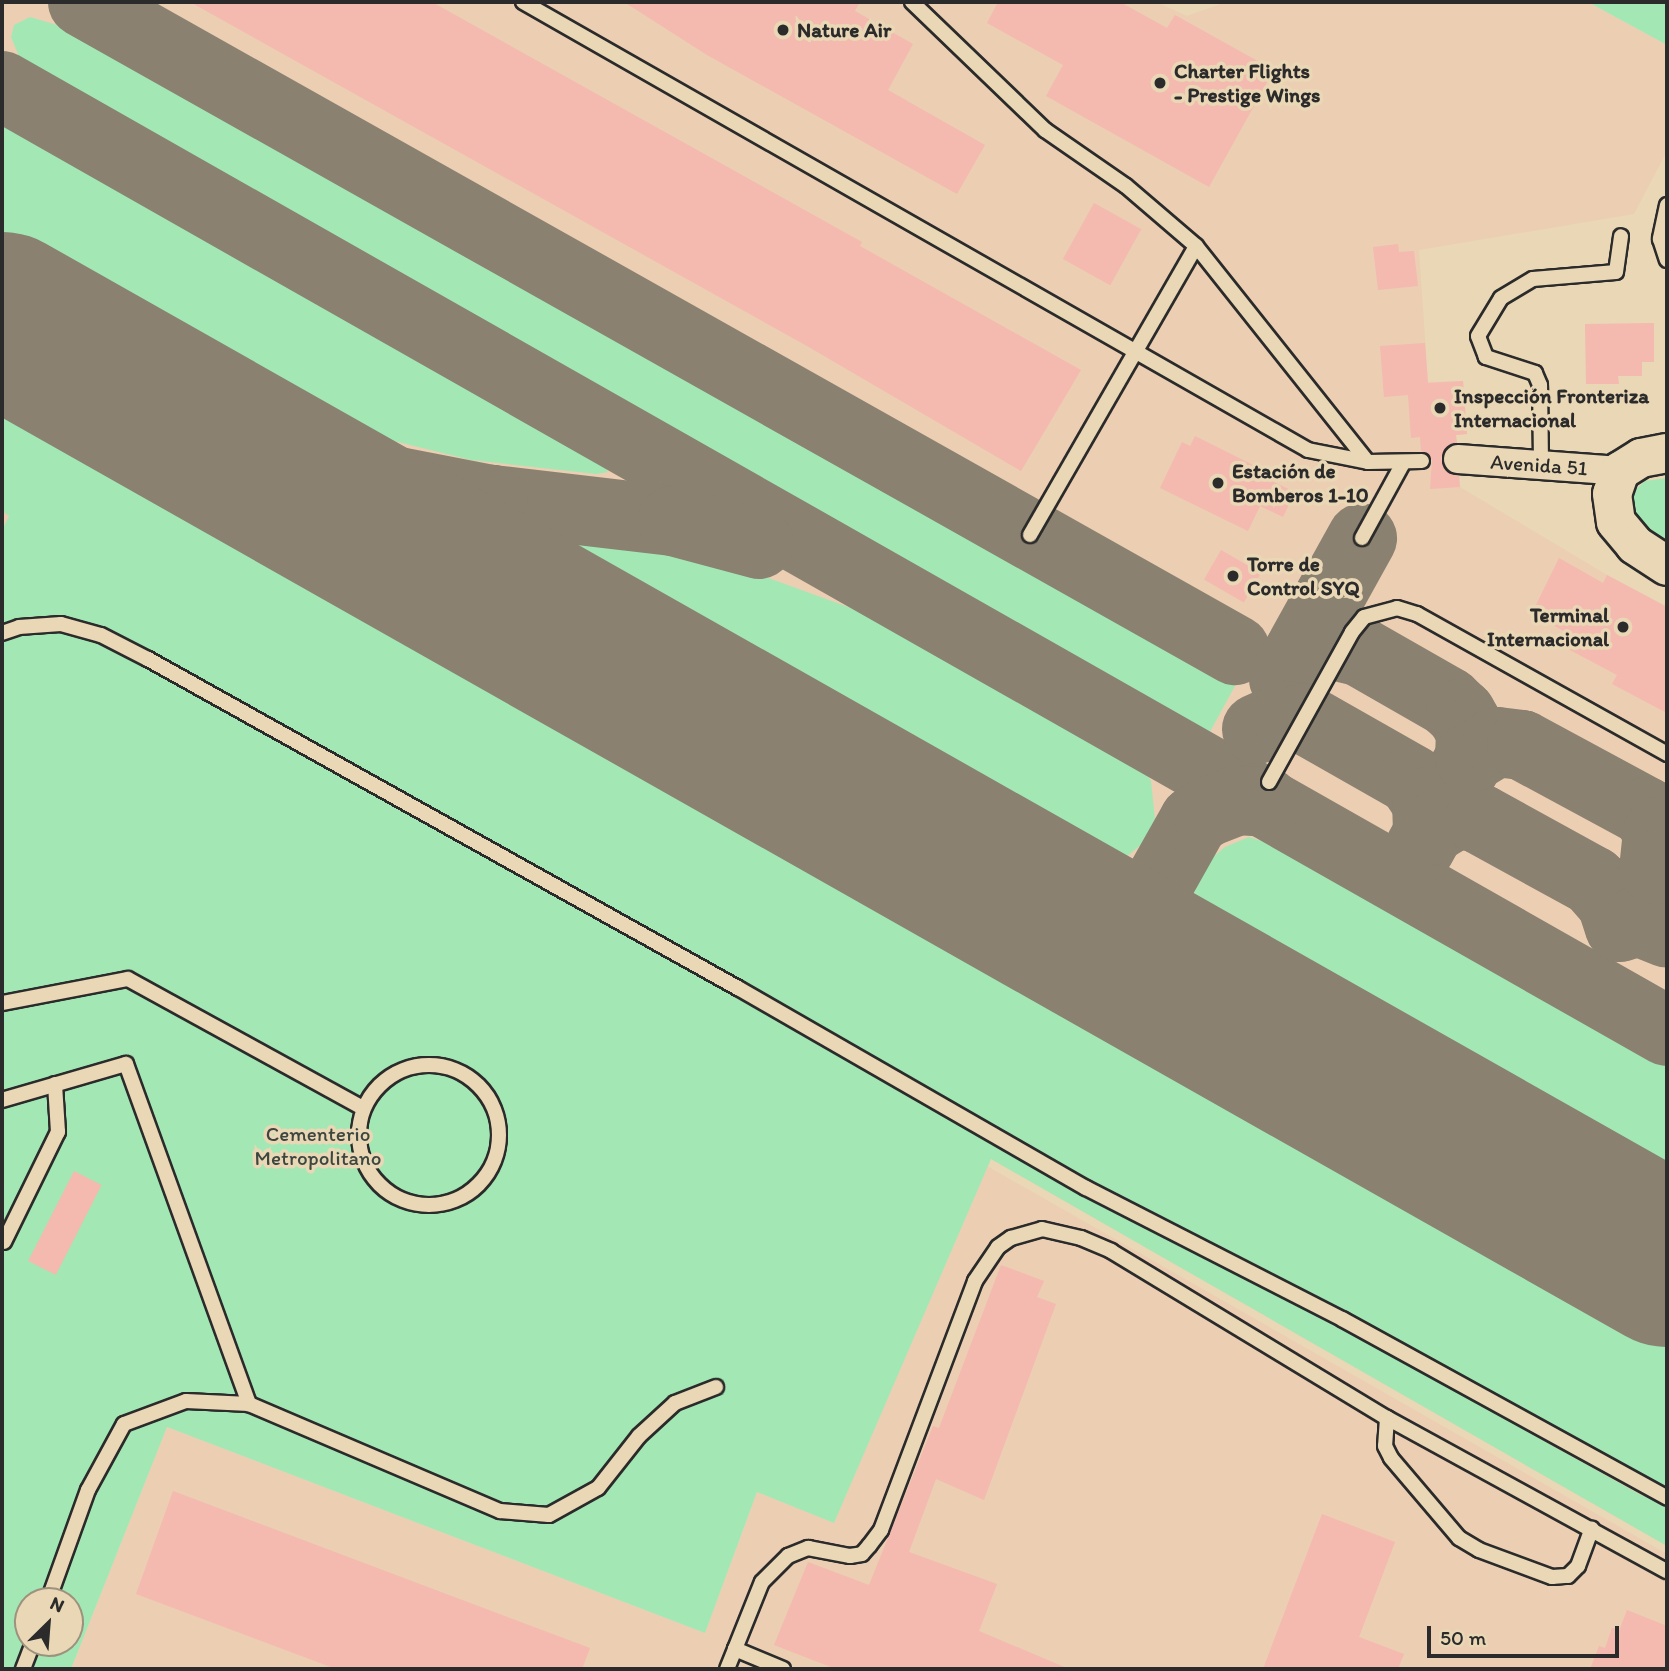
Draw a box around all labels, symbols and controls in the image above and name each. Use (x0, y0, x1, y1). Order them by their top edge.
place label: Nature Air (797, 17, 891, 43)
marker: Nature Air (775, 22, 791, 38)
place label: Charter Flights - Prestige Wings (1174, 58, 1321, 108)
marker: Charter Flights - Prestige Wings (1152, 75, 1168, 91)
place label: Inspección Fronteriza Internacional (1454, 383, 1649, 433)
marker: Inspección Fronteriza Internacional (1432, 400, 1448, 416)
street label: Avenida 51 (1490, 449, 1588, 481)
place label: Estación de Bomberos 1-10 (1232, 458, 1369, 508)
marker: Estación de Bomberos 1-10 (1210, 475, 1226, 491)
place label: Torre de Control SYQ (1247, 551, 1360, 601)
marker: Torre de Control SYQ (1225, 568, 1241, 584)
place label: Terminal Internacional (1487, 602, 1609, 652)
marker: Terminal Internacional (1615, 619, 1631, 635)
park label: Cementerio Metropolitano (255, 1121, 381, 1171)
north arrow (14, 1587, 84, 1657)
text: N (47, 1591, 68, 1617)
scale bar (1431, 1612, 1624, 1656)
text: 50 m (1440, 1625, 1486, 1650)

